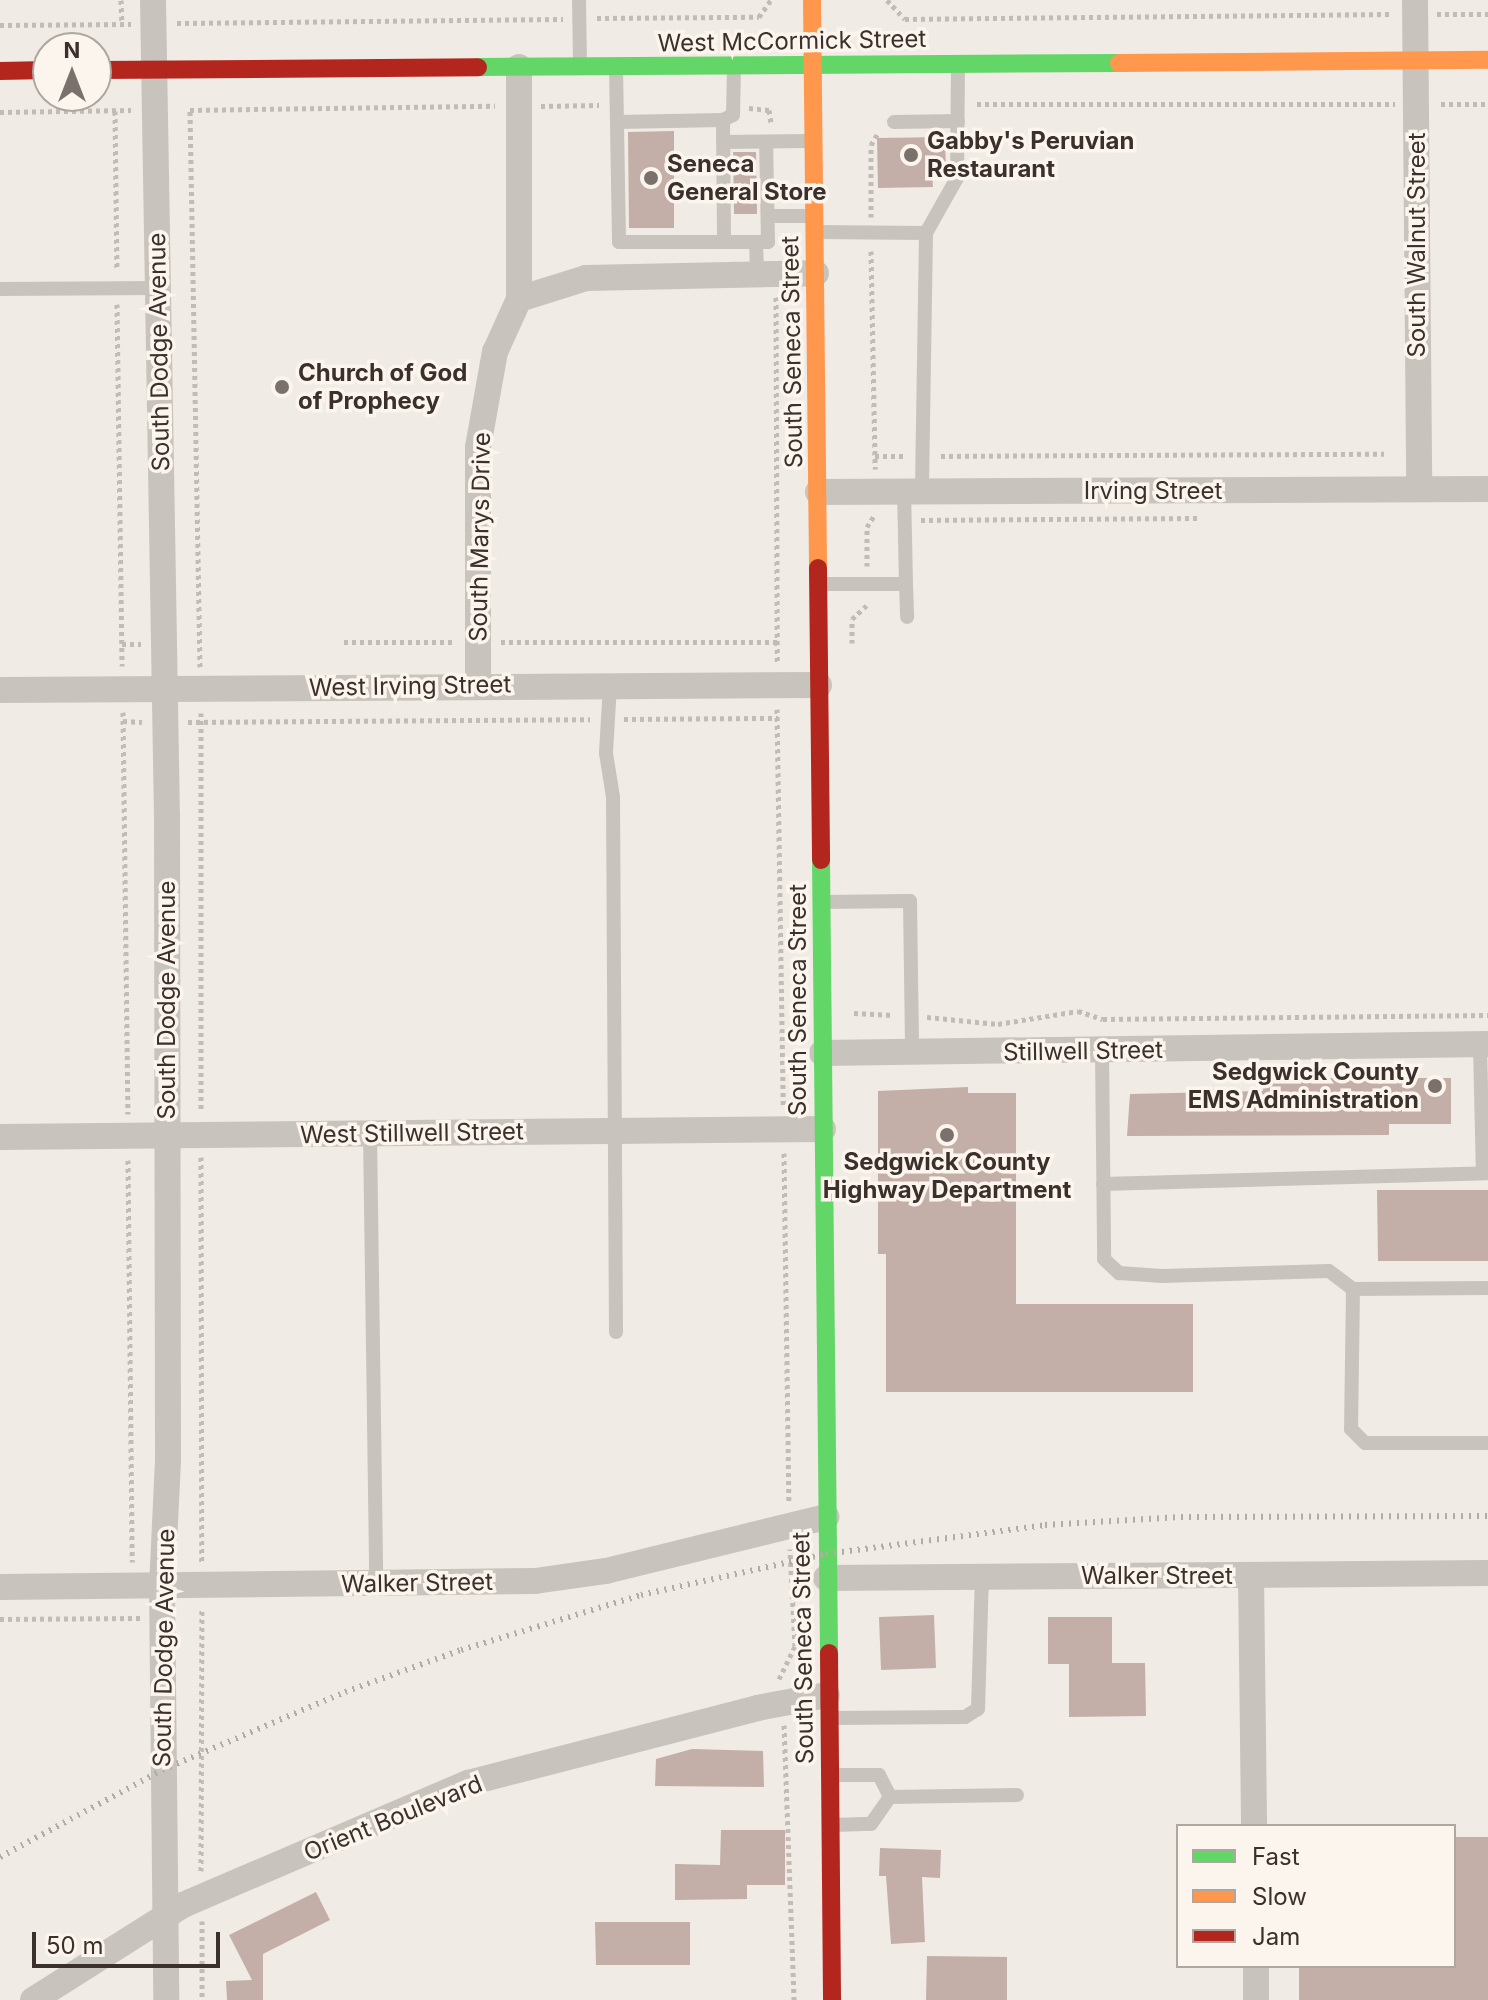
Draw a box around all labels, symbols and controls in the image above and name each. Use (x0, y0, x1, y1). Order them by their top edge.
street label: West McCormick Street (657, 24, 927, 58)
north arrow (32, 32, 112, 112)
text: N (64, 37, 80, 63)
place label: Gabby's Peruvian Restaurant (927, 127, 1134, 183)
street label: South Walnut Street (1403, 132, 1431, 358)
marker: Gabby's Peruvian Restaurant (902, 146, 920, 164)
place label: Seneca General Store (667, 150, 827, 206)
marker: Seneca General Store (642, 169, 660, 187)
street label: South Dodge Avenue (143, 232, 175, 472)
street label: South Seneca Street (776, 236, 808, 468)
place label: Church of God of Prophecy (298, 359, 467, 415)
marker: Church of God of Prophecy (273, 378, 291, 396)
street label: South Marys Drive (464, 432, 496, 642)
street label: Irving Street (1084, 477, 1222, 505)
street label: West Irving Street (309, 670, 511, 702)
street label: South Dodge Avenue (153, 881, 181, 1119)
street label: South Seneca Street (784, 884, 812, 1116)
street label: Stillwell Street (1003, 1035, 1163, 1067)
place label: Sedgwick County EMS Administration (1188, 1058, 1419, 1114)
marker: Sedgwick County EMS Administration (1426, 1077, 1444, 1095)
street label: West Stillwell Street (300, 1117, 524, 1149)
marker: Sedgwick County Highway Department (938, 1126, 956, 1144)
place label: Sedgwick County Highway Department (823, 1148, 1071, 1204)
street label: South Dodge Avenue (148, 1528, 180, 1768)
street label: South Seneca Street (787, 1532, 819, 1764)
street label: Walker Street (1081, 1562, 1233, 1590)
street label: Walker Street (341, 1567, 493, 1599)
street label: Orient Boulevard (299, 1769, 487, 1867)
legend (1176, 1824, 1456, 1968)
text: Fast (1252, 1842, 1300, 1871)
text: Slow (1252, 1882, 1307, 1911)
scale bar (36, 1916, 224, 1966)
text: Jam (1252, 1922, 1300, 1951)
text: 50 m (46, 1931, 104, 1960)

